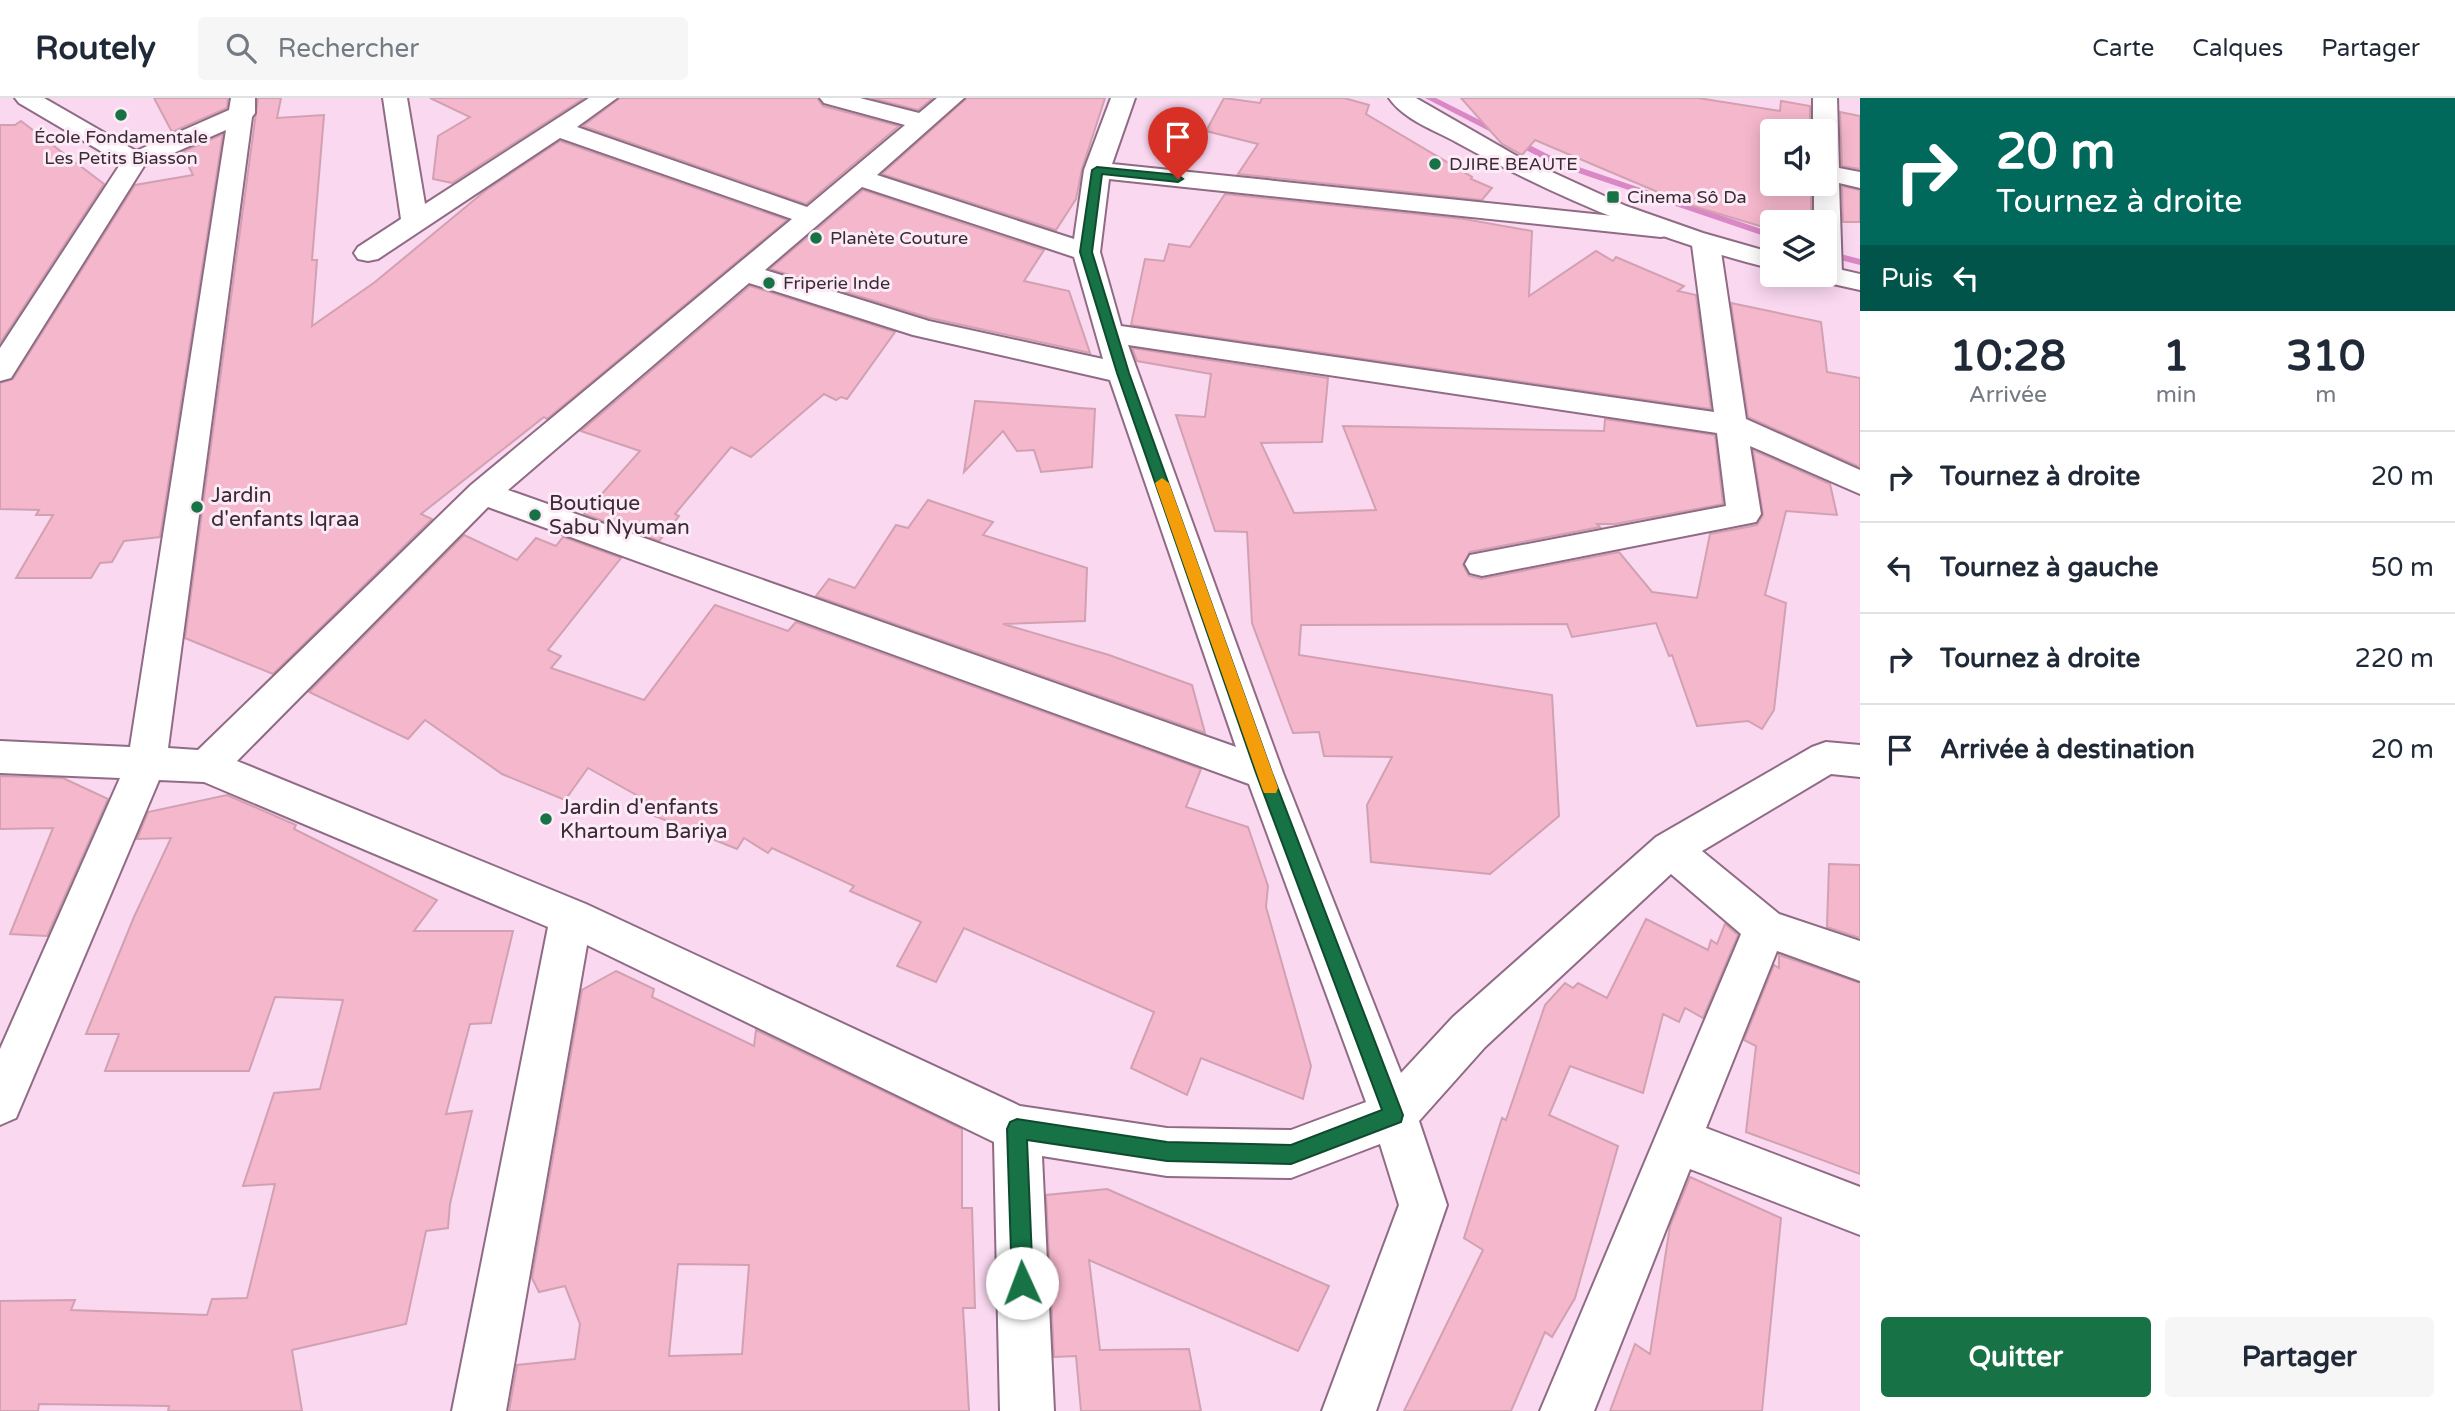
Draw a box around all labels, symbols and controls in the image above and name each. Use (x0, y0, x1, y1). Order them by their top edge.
search box (198, 17, 688, 80)
text: Routely (35, 29, 156, 68)
icon: search (222, 29, 260, 67)
text: Rechercher (278, 33, 419, 64)
text: Carte (2092, 34, 2154, 63)
text: Calques (2192, 34, 2283, 63)
text: Partager (2321, 34, 2420, 63)
marker: École Fondamentale Les Petits Biasson (113, 107, 129, 123)
pin (1148, 107, 1208, 179)
icon: arrive (1159, 118, 1197, 156)
map controls (1760, 119, 1837, 287)
button: sound (1760, 119, 1837, 196)
text: 20 m (1996, 123, 2115, 182)
place label: École Fondamentale Les Petits Biasson (34, 126, 208, 169)
icon: right (1881, 126, 1972, 217)
place label: DJIRE BEAUTE (1449, 153, 1578, 175)
marker: DJIRE BEAUTE (1427, 156, 1443, 172)
text: Tournez à droite (1996, 183, 2242, 221)
place label: Cinema Sô Da (1627, 186, 1747, 208)
marker: Cinema Sô Da (1605, 189, 1621, 205)
button: layers (1760, 210, 1837, 287)
place label: Planète Couture (830, 227, 968, 249)
marker: Planète Couture (808, 230, 824, 246)
icon: left (1947, 259, 1985, 297)
text: Puis (1881, 263, 1933, 294)
place label: Friperie Inde (783, 272, 890, 294)
marker: Friperie Inde (761, 275, 777, 291)
text: 10:28 (1950, 331, 2066, 382)
text: 1 (2163, 331, 2189, 382)
text: 310 (2286, 331, 2365, 382)
text: Arrivée (1969, 381, 2047, 409)
text: min (2156, 381, 2197, 409)
text: m (2315, 381, 2336, 409)
icon: right (1881, 458, 1919, 496)
text: Tournez à droite (1940, 461, 2140, 492)
text: 20 m (2371, 461, 2434, 492)
place label: Jardin d'enfants Iqraa (211, 483, 360, 532)
place label: Boutique Sabu Nyuman (549, 491, 690, 540)
marker: Jardin d'enfants Iqraa (189, 499, 205, 515)
marker: Boutique Sabu Nyuman (527, 507, 543, 523)
icon: left (1881, 549, 1919, 587)
text: Tournez à gauche (1940, 552, 2159, 583)
text: 50 m (2371, 552, 2434, 583)
icon: right (1881, 640, 1919, 678)
text: Tournez à droite (1940, 643, 2140, 674)
text: 220 m (2354, 643, 2434, 674)
icon: arrive (1881, 731, 1919, 769)
text: Arrivée à destination (1940, 734, 2195, 765)
text: 20 m (2371, 734, 2434, 765)
place label: Jardin d'enfants Khartoum Bariya (560, 795, 727, 844)
marker: Jardin d'enfants Khartoum Bariya (538, 811, 554, 827)
position arrow (985, 1246, 1059, 1320)
button: Quitter (1881, 1317, 2151, 1397)
button: Partager (2165, 1317, 2434, 1397)

